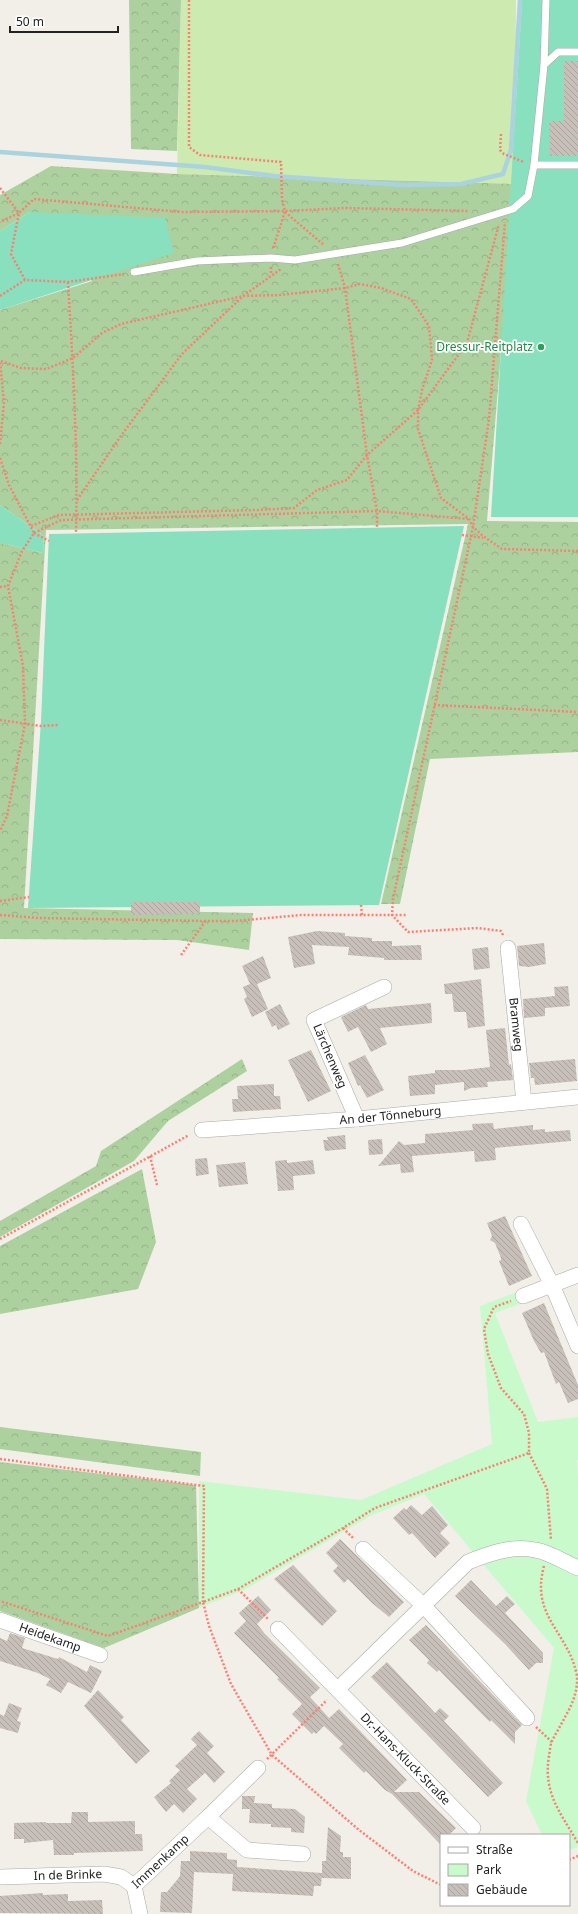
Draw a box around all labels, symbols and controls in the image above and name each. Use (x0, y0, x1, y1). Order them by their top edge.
scale bar (10, 8, 118, 34)
text: 50 m (16, 13, 44, 30)
place label: Dressur-Reitplatz (436, 338, 533, 355)
marker: Dressur-Reitplatz (536, 342, 546, 352)
street label: Bramweg (505, 997, 528, 1052)
street label: Lärchenweg (309, 1021, 352, 1091)
street label: An der Tönneburg (339, 1102, 442, 1128)
street label: Heidekamp (17, 1618, 84, 1656)
street label: Dr.-Hans-Kluck-Straße (357, 1709, 455, 1808)
street label: Immenkamp (128, 1830, 192, 1892)
legend (440, 1834, 570, 1906)
text: Straße (476, 1841, 513, 1858)
text: Park (476, 1861, 502, 1878)
street label: In de Brinke (34, 1865, 103, 1884)
text: Gebäude (476, 1881, 527, 1898)

